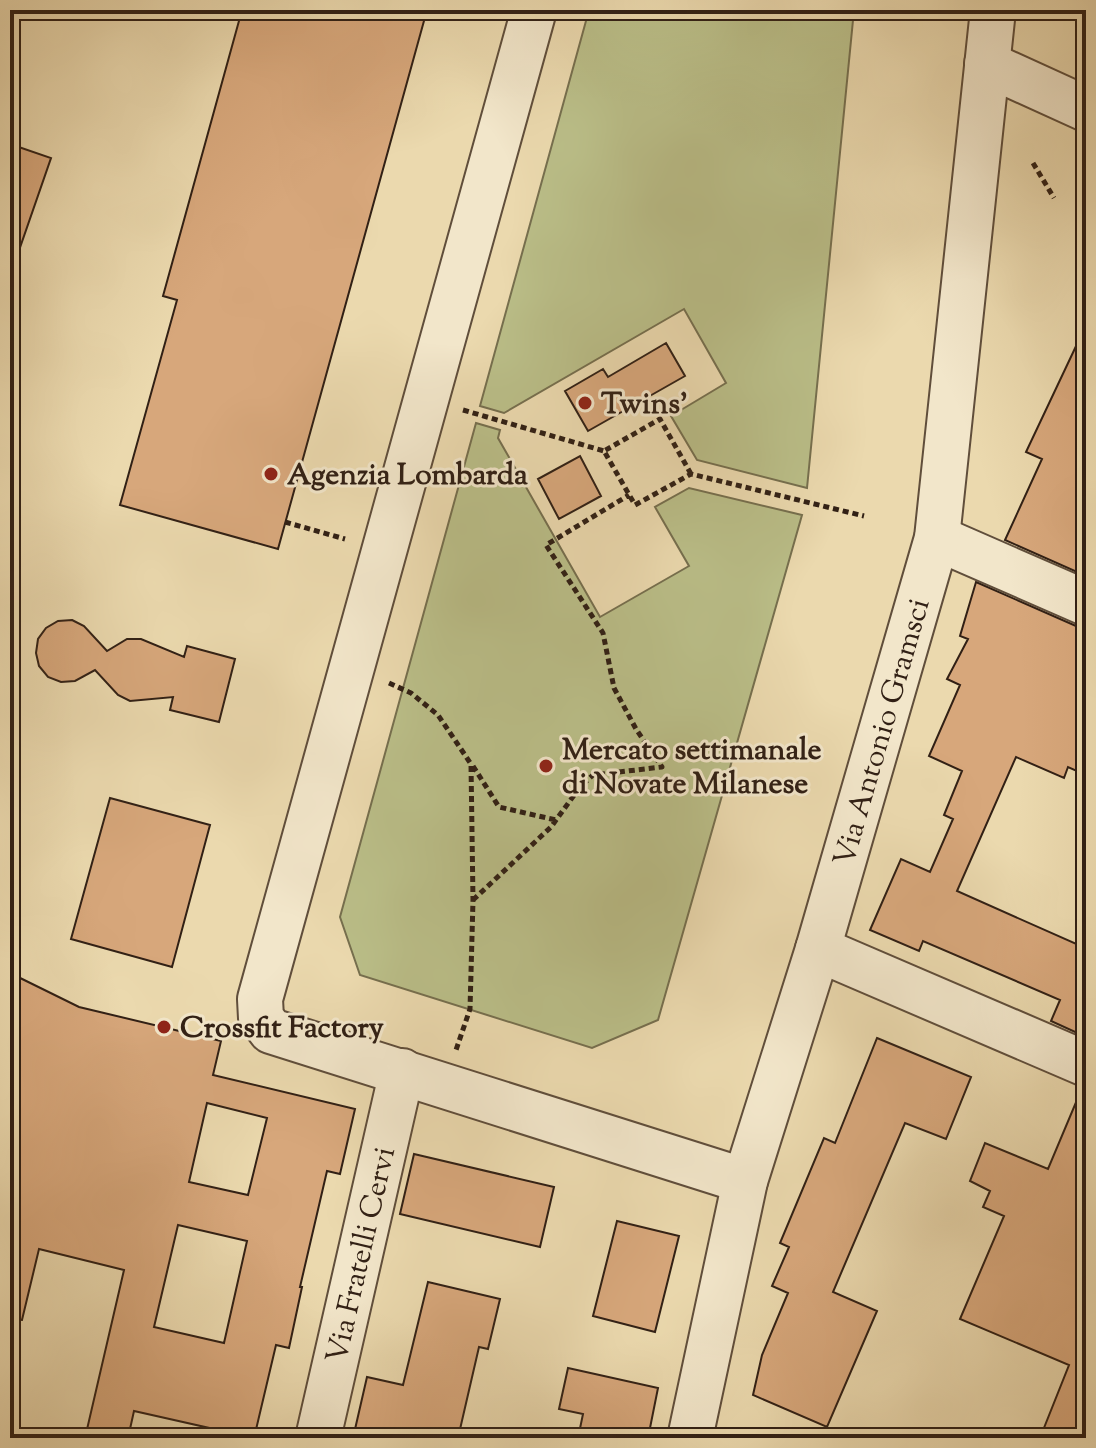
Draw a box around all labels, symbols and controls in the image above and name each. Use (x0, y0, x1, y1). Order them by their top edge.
place label: Twins' (601, 384, 688, 427)
marker: Twins' (576, 394, 594, 412)
place label: Agenzia Lombarda (287, 455, 528, 498)
marker: Agenzia Lombarda (262, 465, 280, 483)
street label: Via Antonio Gramsci (824, 594, 942, 872)
place label: Mercato settimanale di Novate Milanese (562, 730, 821, 807)
marker: Mercato settimanale di Novate Milanese (537, 757, 555, 775)
place label: Crossfit Factory (180, 1008, 384, 1051)
marker: Crossfit Factory (155, 1018, 173, 1036)
street label: Via Fratelli Cervi (317, 1143, 408, 1368)

